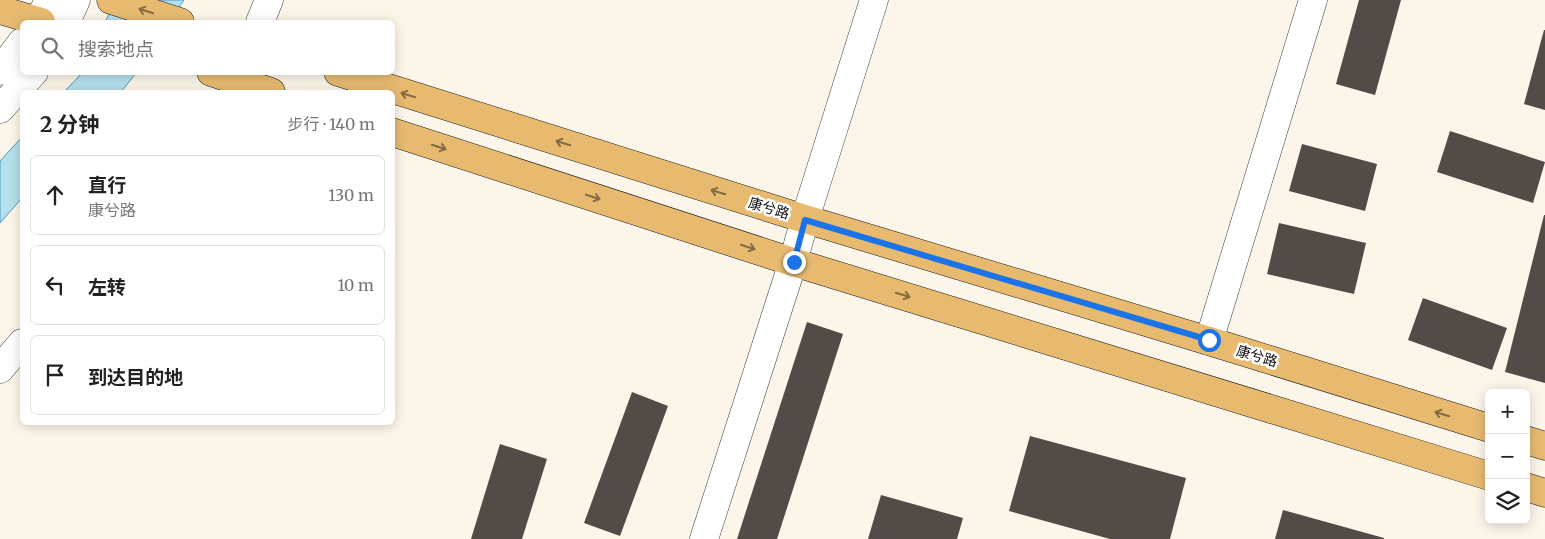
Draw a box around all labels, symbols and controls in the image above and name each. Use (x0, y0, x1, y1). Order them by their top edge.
one-way arrow (138, 6, 154, 16)
search box (20, 20, 395, 75)
icon: search (38, 34, 66, 62)
text: 搜索地点 (78, 37, 154, 61)
one-way arrow (400, 89, 416, 99)
text: 2 分钟 (40, 111, 99, 138)
text: 步行 · 140 m (288, 114, 375, 134)
one-way arrow (555, 138, 571, 148)
one-way arrow (431, 143, 446, 152)
text: 直行 (88, 173, 126, 197)
icon: ahead (41, 181, 69, 209)
text: 130 m (328, 185, 374, 205)
one-way arrow (710, 187, 726, 196)
one-way arrow (585, 193, 601, 202)
street label: 康兮路 (746, 193, 792, 223)
text: 康兮路 (88, 200, 136, 220)
one-way arrow (740, 243, 755, 252)
route end (783, 251, 806, 274)
icon: left (41, 271, 69, 299)
text: 左转 (88, 275, 126, 299)
text: 10 m (337, 275, 374, 295)
one-way arrow (895, 291, 911, 301)
route start (1198, 329, 1221, 352)
street label: 康兮路 (1234, 341, 1280, 371)
icon: arrive (41, 361, 69, 389)
text: 到达目的地 (88, 365, 183, 389)
map controls (1485, 389, 1530, 524)
button: + (1485, 389, 1530, 434)
one-way arrow (1435, 408, 1451, 418)
button: − (1485, 434, 1530, 479)
button: layers (1485, 479, 1530, 524)

